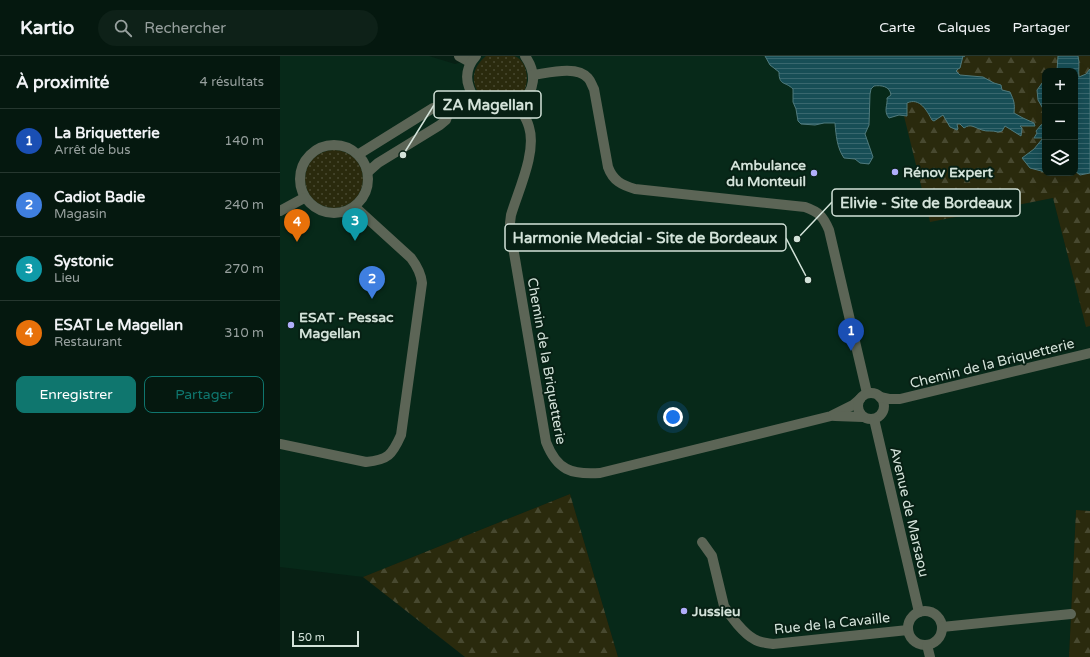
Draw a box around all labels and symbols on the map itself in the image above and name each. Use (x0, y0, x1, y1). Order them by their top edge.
callout: ZA Magellan (434, 91, 541, 118)
text: ZA Magellan (443, 96, 533, 115)
place label: Ambulance du Monteuil (726, 157, 806, 190)
place label: Rénov Expert (903, 164, 994, 181)
marker: Rénov Expert (890, 167, 900, 177)
marker: Ambulance du Monteuil (809, 168, 819, 178)
callout: Elivie - Site de Bordeaux (832, 189, 1020, 216)
text: Elivie - Site de Bordeaux (840, 194, 1012, 212)
pin: 3 (342, 208, 368, 241)
pin: 4 (284, 209, 310, 242)
callout: Harmonie Medcial - Site de Bordeaux (505, 224, 786, 251)
text: Harmonie Medcial - Site de Bordeaux (513, 229, 777, 247)
pin: 2 (359, 266, 385, 299)
street label: Chemin de la Briquetterie (523, 276, 570, 446)
place label: ESAT - Pessac Magellan (299, 309, 394, 342)
pin: 1 (838, 318, 864, 351)
marker: ESAT - Pessac Magellan (286, 320, 296, 330)
street label: Chemin de la Briquetterie (908, 335, 1076, 392)
your location (663, 407, 683, 427)
street label: Avenue de Marsaou (886, 446, 933, 579)
place label: Jussieu (691, 603, 740, 620)
marker: Jussieu (679, 606, 689, 616)
street label: Rue de la Cavaille (773, 609, 891, 638)
scale bar (292, 629, 359, 648)

